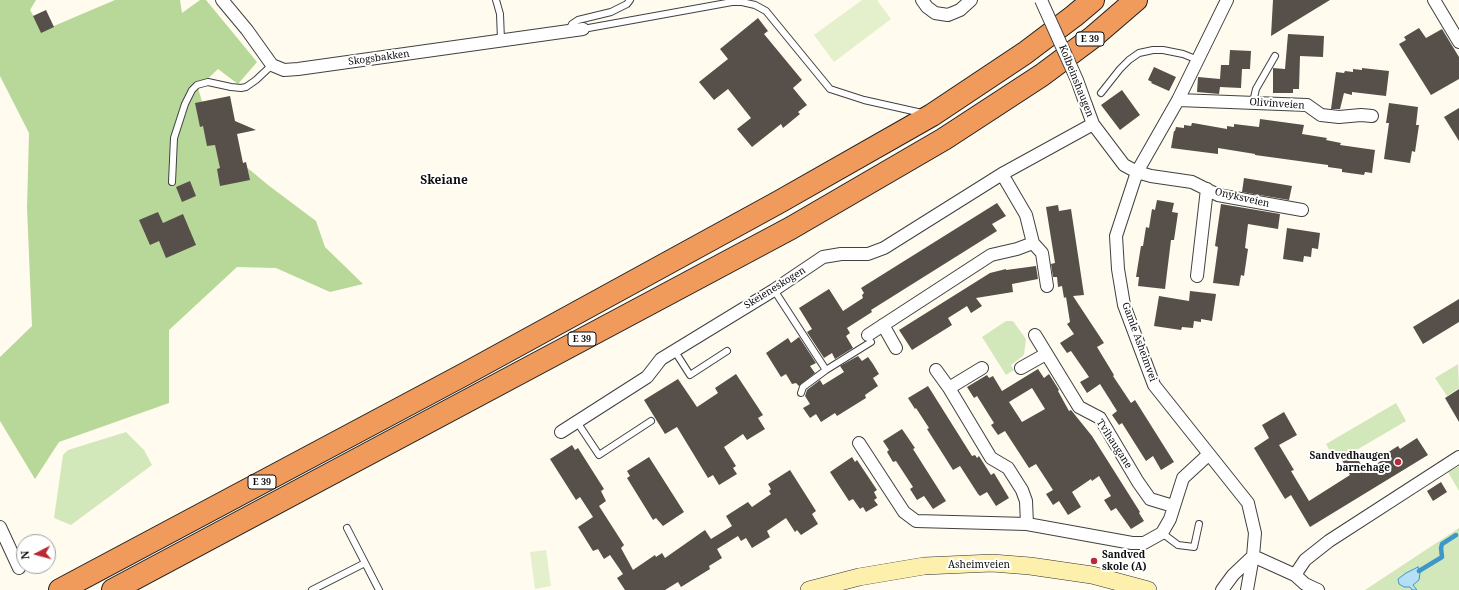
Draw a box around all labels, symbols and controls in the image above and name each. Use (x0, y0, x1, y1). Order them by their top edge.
road number: E 39 (1076, 32, 1104, 46)
street label: Kolbeinshaugen (1056, 43, 1096, 119)
street label: Skogsbakken (348, 48, 410, 68)
street label: Olivinveien (1249, 96, 1305, 112)
district label: Skeiane (420, 174, 468, 188)
street label: Onyksveien (1213, 186, 1271, 210)
street label: Skeieneskogen (742, 264, 808, 312)
street label: Gamle Asheimvei (1119, 301, 1159, 383)
road number: E 39 (568, 332, 596, 346)
street label: Tvihaugane (1094, 417, 1134, 471)
place label: Sandvedhaugen barnehage (1309, 450, 1390, 474)
marker: Sandvedhaugen barnehage (1393, 457, 1403, 467)
road number: E 39 (248, 475, 276, 489)
north arrow (16, 534, 56, 574)
place label: Sandved skole (A) (1102, 549, 1147, 572)
text: N (17, 550, 32, 560)
marker: Sandved skole (A) (1089, 556, 1099, 566)
street label: Asheimveien (948, 559, 1010, 571)

